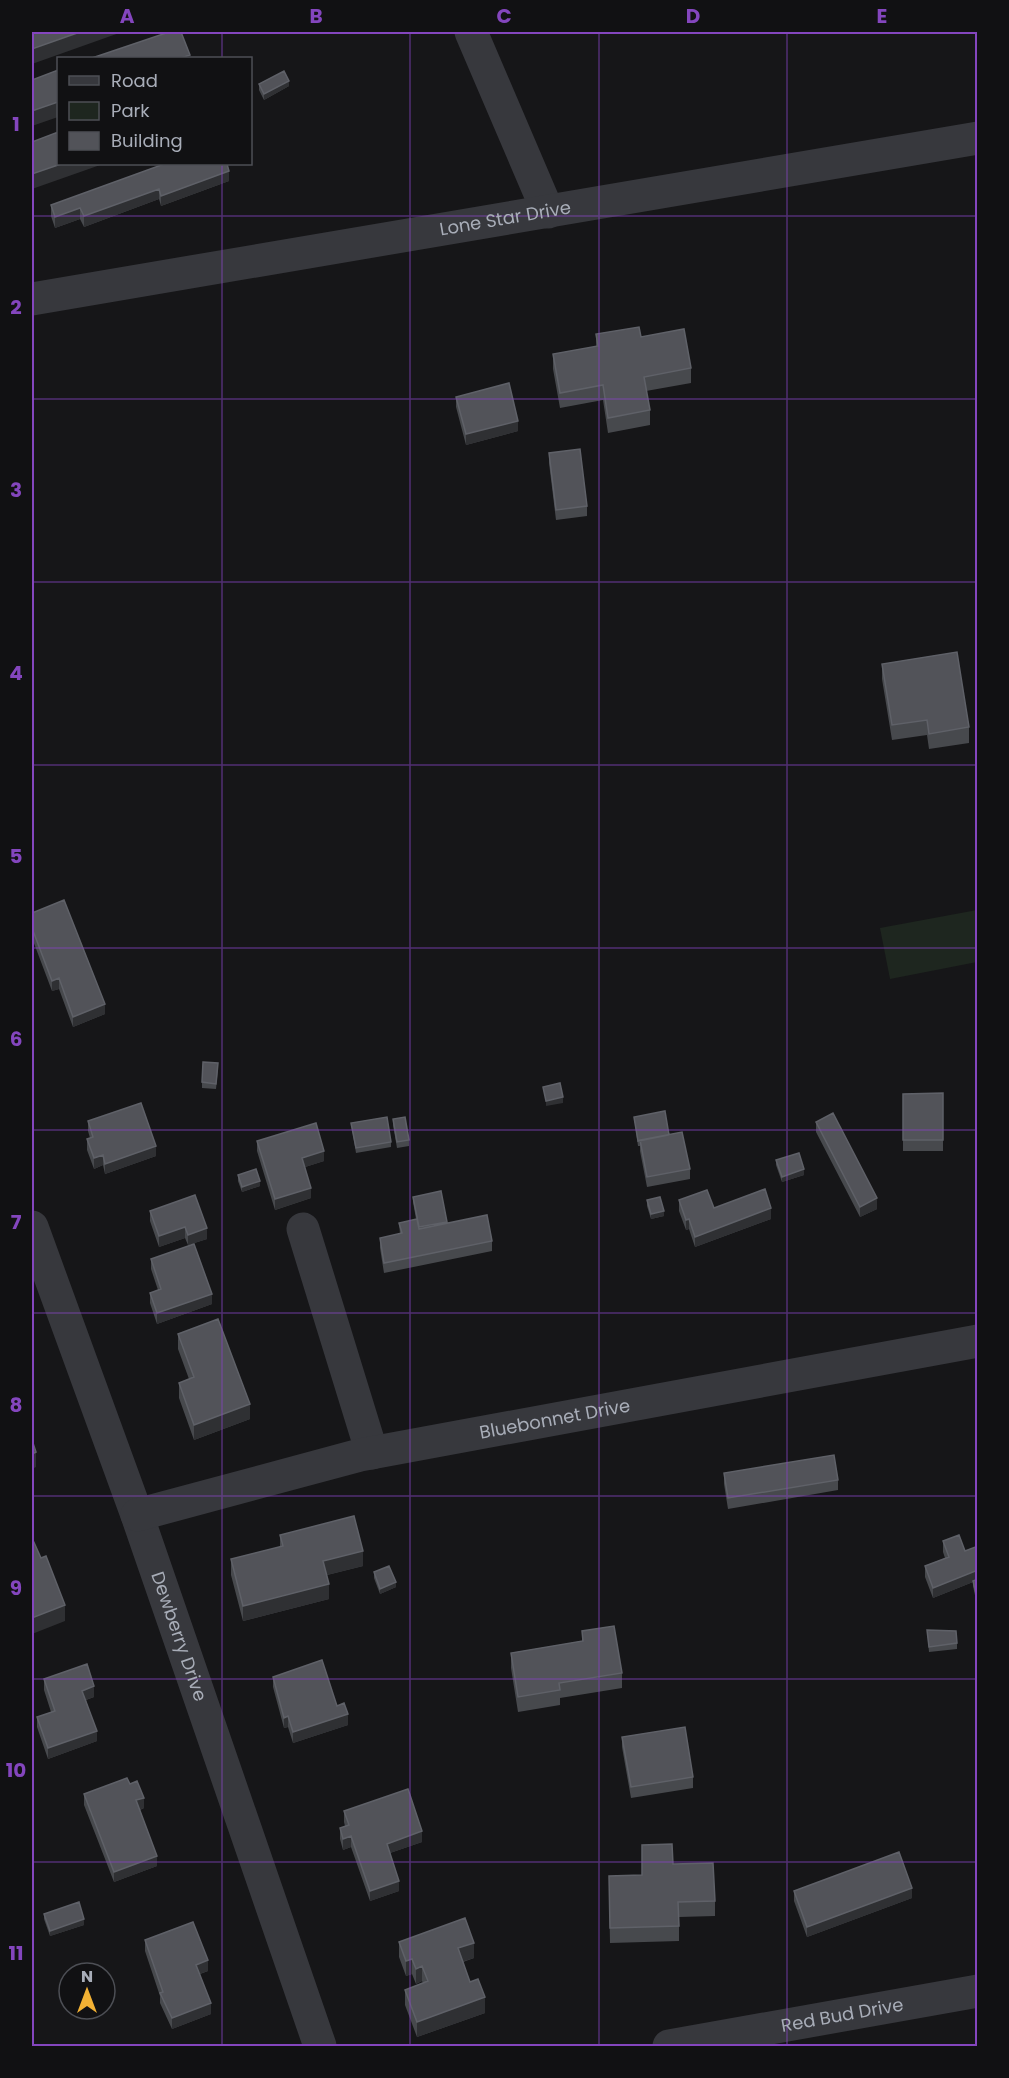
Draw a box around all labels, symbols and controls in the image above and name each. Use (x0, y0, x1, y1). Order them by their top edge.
text: A (120, 2, 135, 30)
text: B (309, 2, 323, 30)
text: C (496, 2, 512, 30)
text: D (686, 2, 700, 30)
text: E (877, 2, 887, 30)
legend (57, 57, 252, 165)
text: Road (111, 68, 158, 93)
text: Park (111, 98, 150, 123)
text: 1 (12, 110, 20, 138)
text: Building (111, 128, 183, 153)
street label: Lone Star Drive (438, 195, 573, 241)
text: 2 (10, 293, 22, 321)
text: 3 (10, 476, 22, 504)
text: 4 (9, 659, 23, 687)
text: 5 (10, 842, 23, 870)
text: 6 (10, 1025, 22, 1053)
text: 7 (11, 1208, 22, 1236)
text: 8 (10, 1391, 22, 1419)
street label: Bluebonnet Drive (477, 1392, 632, 1445)
street label: Dewberry Drive (145, 1568, 213, 1704)
text: 9 (10, 1574, 22, 1602)
text: 10 (6, 1756, 26, 1784)
text: 11 (8, 1939, 24, 1967)
north arrow (57, 1961, 117, 2021)
text: N (81, 1965, 93, 1988)
street label: Red Bud Drive (779, 1992, 905, 2038)

